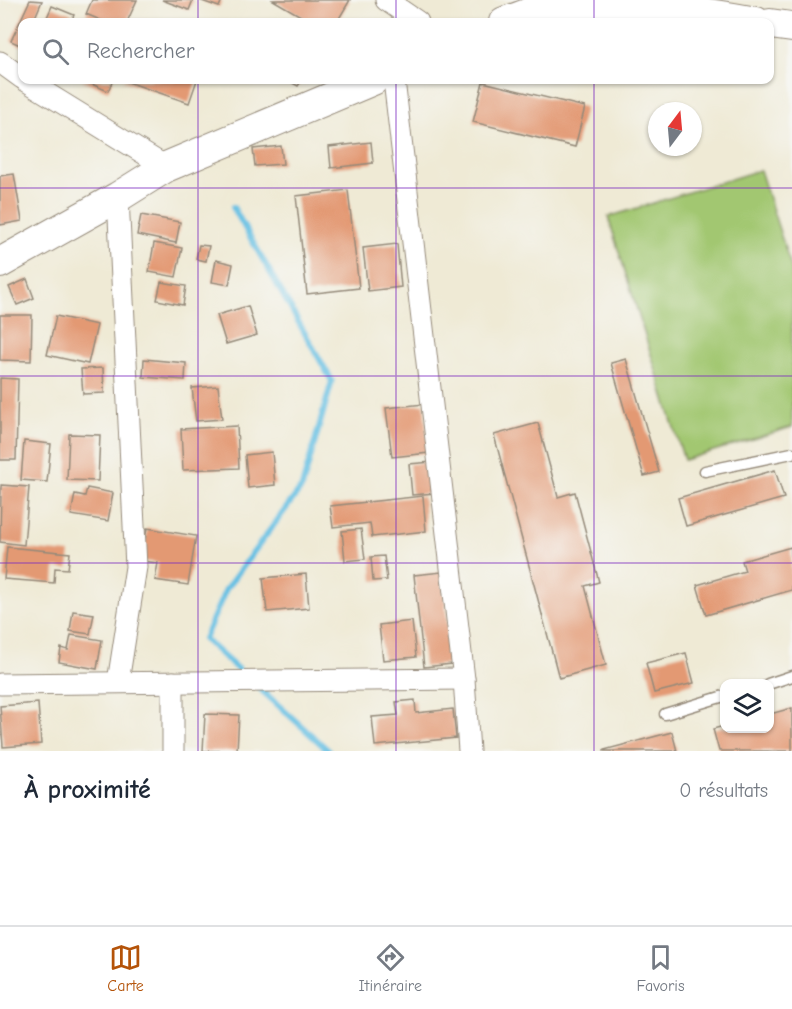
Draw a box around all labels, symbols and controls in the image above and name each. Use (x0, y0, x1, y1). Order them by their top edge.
search box (18, 18, 774, 84)
icon: search (39, 35, 72, 68)
text: Rechercher (87, 38, 195, 64)
north arrow (648, 102, 702, 156)
map controls (720, 679, 774, 733)
button: layers (720, 679, 774, 733)
text: À proximité (24, 775, 151, 805)
text: 0 résultats (679, 779, 768, 802)
tab: Carte (107, 941, 144, 995)
tab: Itinéraire (359, 941, 422, 995)
tab: Favoris (637, 941, 685, 995)

